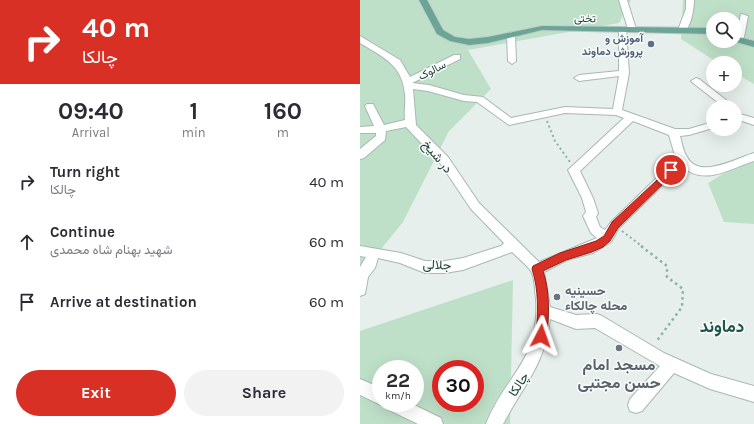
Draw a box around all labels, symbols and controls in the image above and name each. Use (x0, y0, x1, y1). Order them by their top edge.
text: 40 m (82, 11, 150, 44)
street label: تختی (574, 12, 597, 25)
map controls (706, 12, 742, 136)
button: search (706, 12, 742, 48)
icon: right (16, 16, 68, 68)
place label: آموزش و پرورش دماوند (582, 32, 644, 59)
marker: آموزش و پرورش دماوند (646, 39, 656, 49)
text: چالکا (82, 46, 118, 68)
button: + (706, 56, 742, 92)
street label: سالوک (416, 58, 448, 83)
text: 09:40 (58, 97, 124, 125)
text: 1 (189, 97, 198, 125)
text: 160 (264, 97, 302, 125)
button: − (706, 100, 742, 136)
text: Arrival (72, 125, 110, 140)
text: min (182, 125, 206, 140)
text: m (277, 125, 289, 140)
street label: در شیخ (418, 137, 456, 177)
pin (654, 153, 688, 187)
icon: arrive (660, 159, 682, 181)
text: Turn right (50, 163, 120, 181)
icon: right (16, 171, 38, 193)
text: 40 m (309, 173, 344, 191)
text: چالکا (50, 182, 76, 197)
text: Continue (50, 223, 115, 241)
icon: ahead (16, 231, 38, 253)
text: 60 m (309, 233, 344, 251)
text: شهید بهنام شاه محمدی (50, 242, 172, 257)
street label: جلالی (422, 257, 452, 274)
place label: حسینیه محله چالکاء (565, 283, 627, 315)
icon: arrive (16, 291, 38, 313)
marker: حسینیه محله چالکاء (552, 292, 562, 302)
text: Arrive at destination (50, 293, 197, 311)
text: 60 m (309, 293, 344, 311)
position arrow (520, 315, 562, 357)
district label: دماوند (700, 316, 744, 337)
marker: مسجد امام حسن مجتبی (614, 343, 624, 353)
place label: مسجد امام حسن مجتبی (577, 355, 661, 392)
speed limit sign: 30 (432, 360, 484, 412)
text: 22 (386, 369, 410, 392)
street label: چالکا (505, 369, 534, 400)
button: Exit (16, 370, 176, 416)
button: Share (184, 370, 344, 416)
text: km/h (385, 390, 411, 402)

